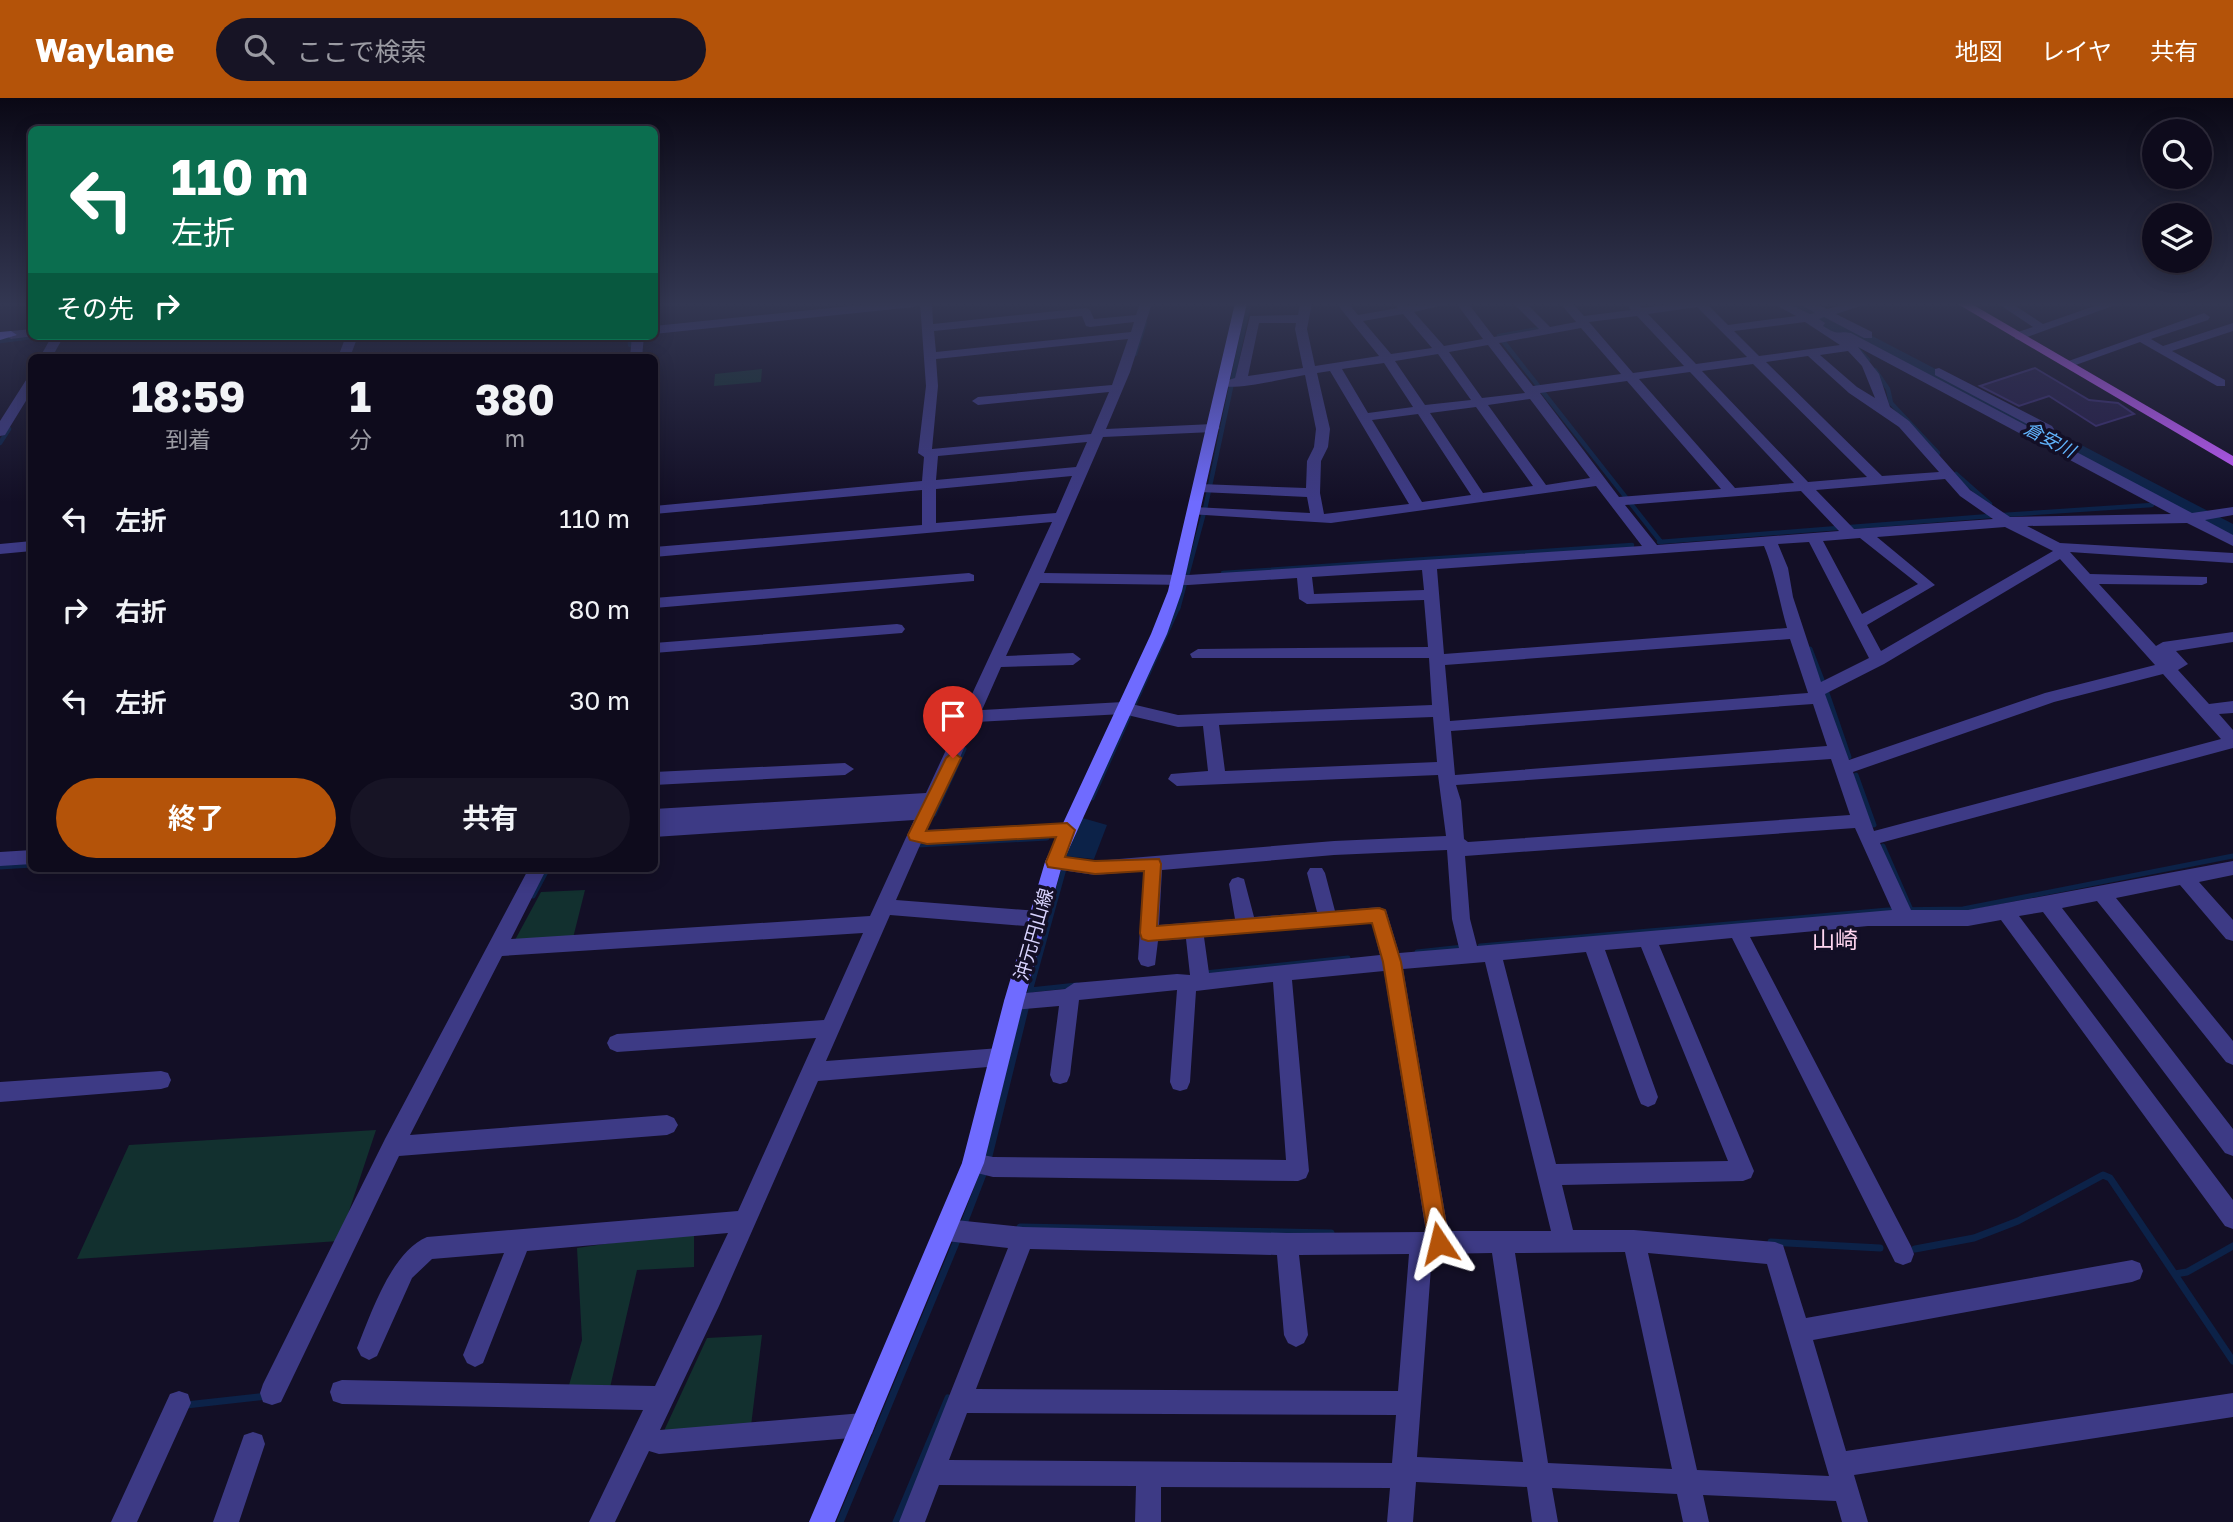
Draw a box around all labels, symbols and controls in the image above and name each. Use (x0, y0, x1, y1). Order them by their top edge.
search box (216, 18, 706, 81)
text: Waylane (35, 30, 174, 69)
icon: search (240, 30, 278, 68)
text: ここで検索 (296, 36, 426, 67)
text: 地図 (1955, 36, 2003, 65)
text: レイヤ (2041, 36, 2112, 65)
text: 共有 (2150, 36, 2198, 65)
map controls (2142, 119, 2212, 273)
button: search (2142, 119, 2212, 189)
text: 110 m (171, 147, 308, 206)
icon: left (56, 154, 147, 245)
button: layers (2142, 203, 2212, 273)
text: 左折 (171, 213, 235, 251)
icon: right (148, 287, 186, 325)
text: その先 (56, 293, 134, 324)
text: 18:59 (131, 371, 245, 421)
text: 1 (349, 371, 371, 421)
text: 380 (475, 374, 555, 424)
water label: 倉安川 (2021, 417, 2081, 462)
text: m (505, 424, 525, 452)
text: 到着 (165, 425, 211, 453)
text: 分 (349, 425, 372, 453)
icon: left (56, 500, 94, 538)
text: 110 m (559, 503, 630, 534)
text: 左折 (115, 505, 167, 536)
icon: right (56, 591, 94, 629)
text: 80 m (569, 594, 630, 625)
text: 右折 (115, 596, 167, 627)
icon: left (56, 682, 94, 720)
text: 30 m (569, 685, 630, 716)
pin (923, 686, 983, 758)
text: 左折 (115, 687, 167, 718)
icon: arrive (934, 697, 972, 735)
button: 終了 (56, 778, 336, 858)
button: 共有 (350, 778, 630, 858)
street label: 沖元円山線 (1009, 885, 1057, 983)
district label: 山崎 (1812, 925, 1858, 953)
position arrow (1402, 1206, 1476, 1280)

